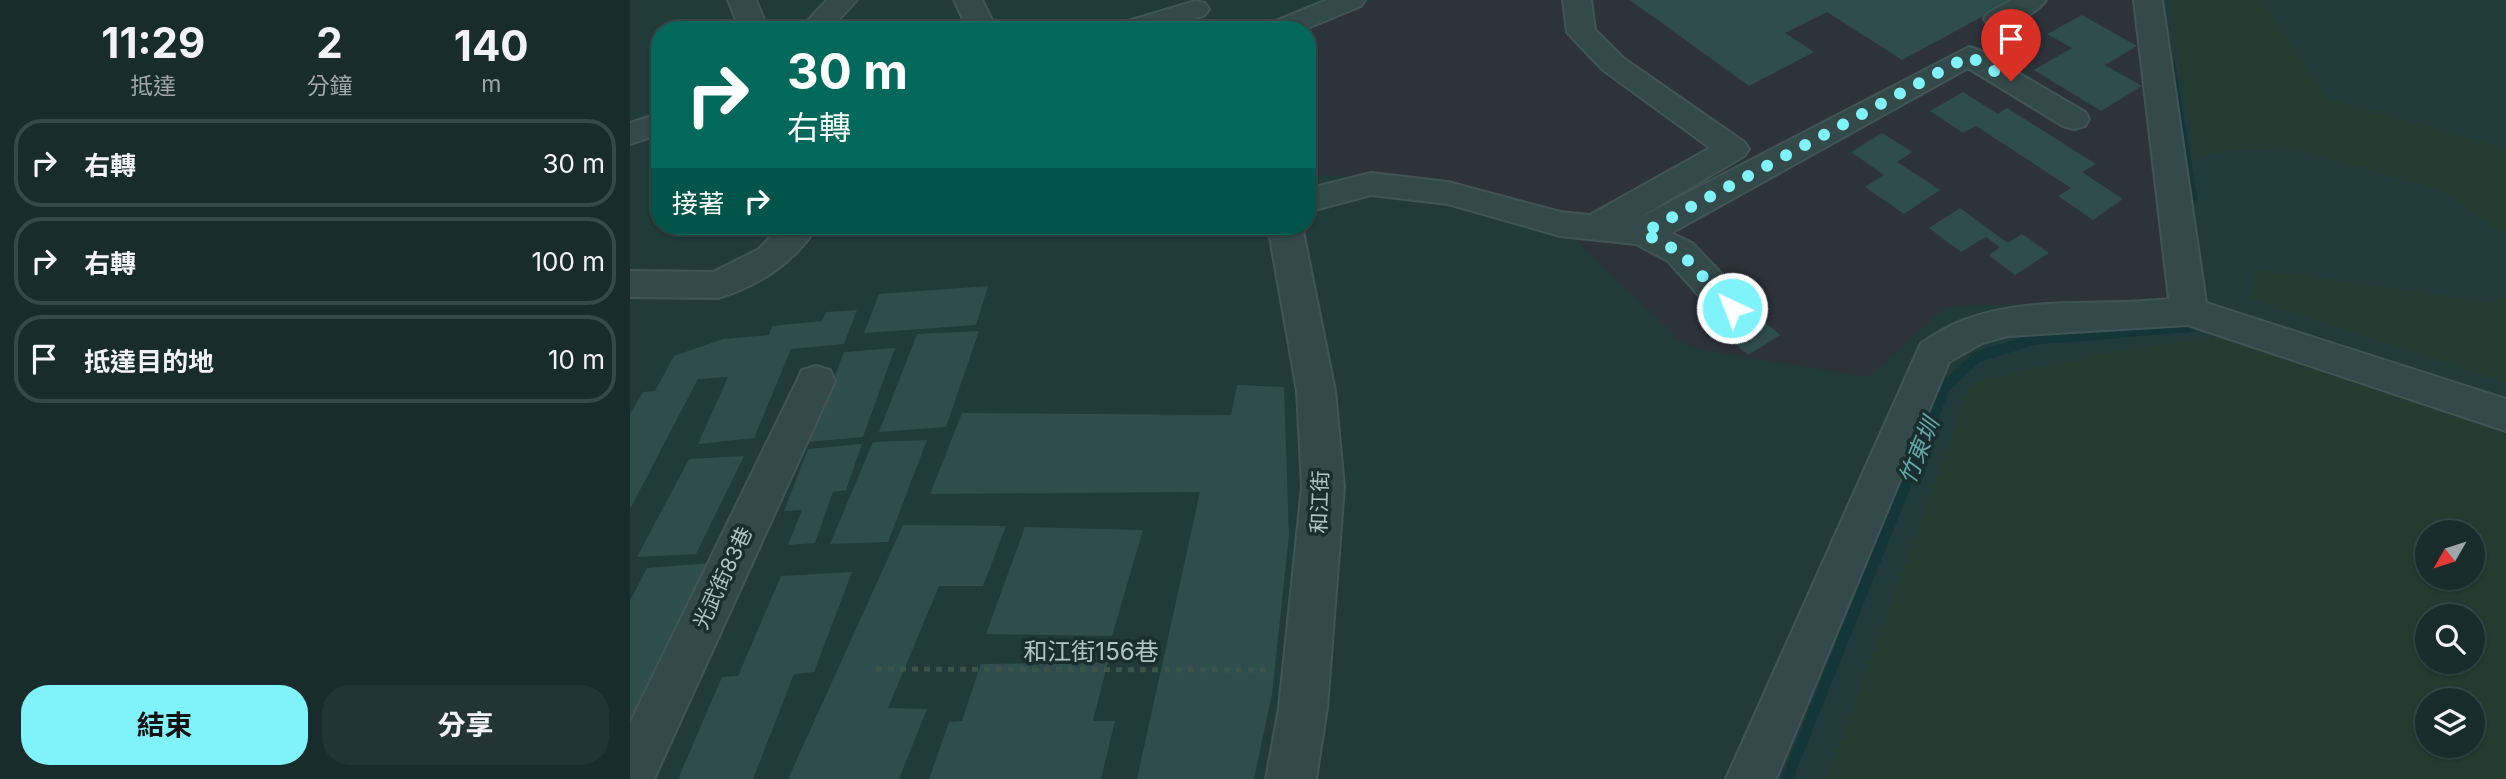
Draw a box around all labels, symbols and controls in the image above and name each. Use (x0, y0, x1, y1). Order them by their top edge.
pin (1981, 9, 2041, 81)
text: 11:29 (101, 17, 205, 68)
text: 2 (316, 17, 343, 68)
text: 140 (454, 20, 529, 71)
icon: arrive (1992, 20, 2030, 58)
text: 30 m (787, 42, 908, 101)
icon: right (672, 49, 763, 140)
text: m (481, 70, 501, 98)
text: 抵達 (130, 72, 176, 100)
text: 分鐘 (307, 72, 353, 100)
text: 右轉 (787, 108, 851, 147)
icon: right (25, 144, 63, 182)
text: 30 m (542, 148, 605, 179)
text: 右轉 (84, 150, 136, 181)
icon: right (738, 182, 776, 220)
text: 接著 (672, 188, 724, 219)
icon: right (25, 242, 63, 280)
text: 100 m (532, 246, 605, 277)
text: 右轉 (84, 248, 136, 279)
position arrow (1695, 271, 1769, 345)
icon: arrive (25, 340, 63, 378)
text: 10 m (548, 344, 605, 375)
text: 抵達目的地 (84, 346, 214, 377)
water label: 竹東圳 (1893, 411, 1946, 488)
street label: 和江街 (1306, 470, 1333, 534)
north arrow (2415, 520, 2485, 590)
map controls (2415, 520, 2485, 758)
street label: 光武街83巷 (688, 523, 757, 633)
button: search (2415, 604, 2485, 674)
street label: 和江街156巷 (1023, 637, 1159, 666)
button: 結束 (21, 685, 308, 765)
button: 分享 (322, 685, 609, 765)
button: layers (2415, 688, 2485, 758)

